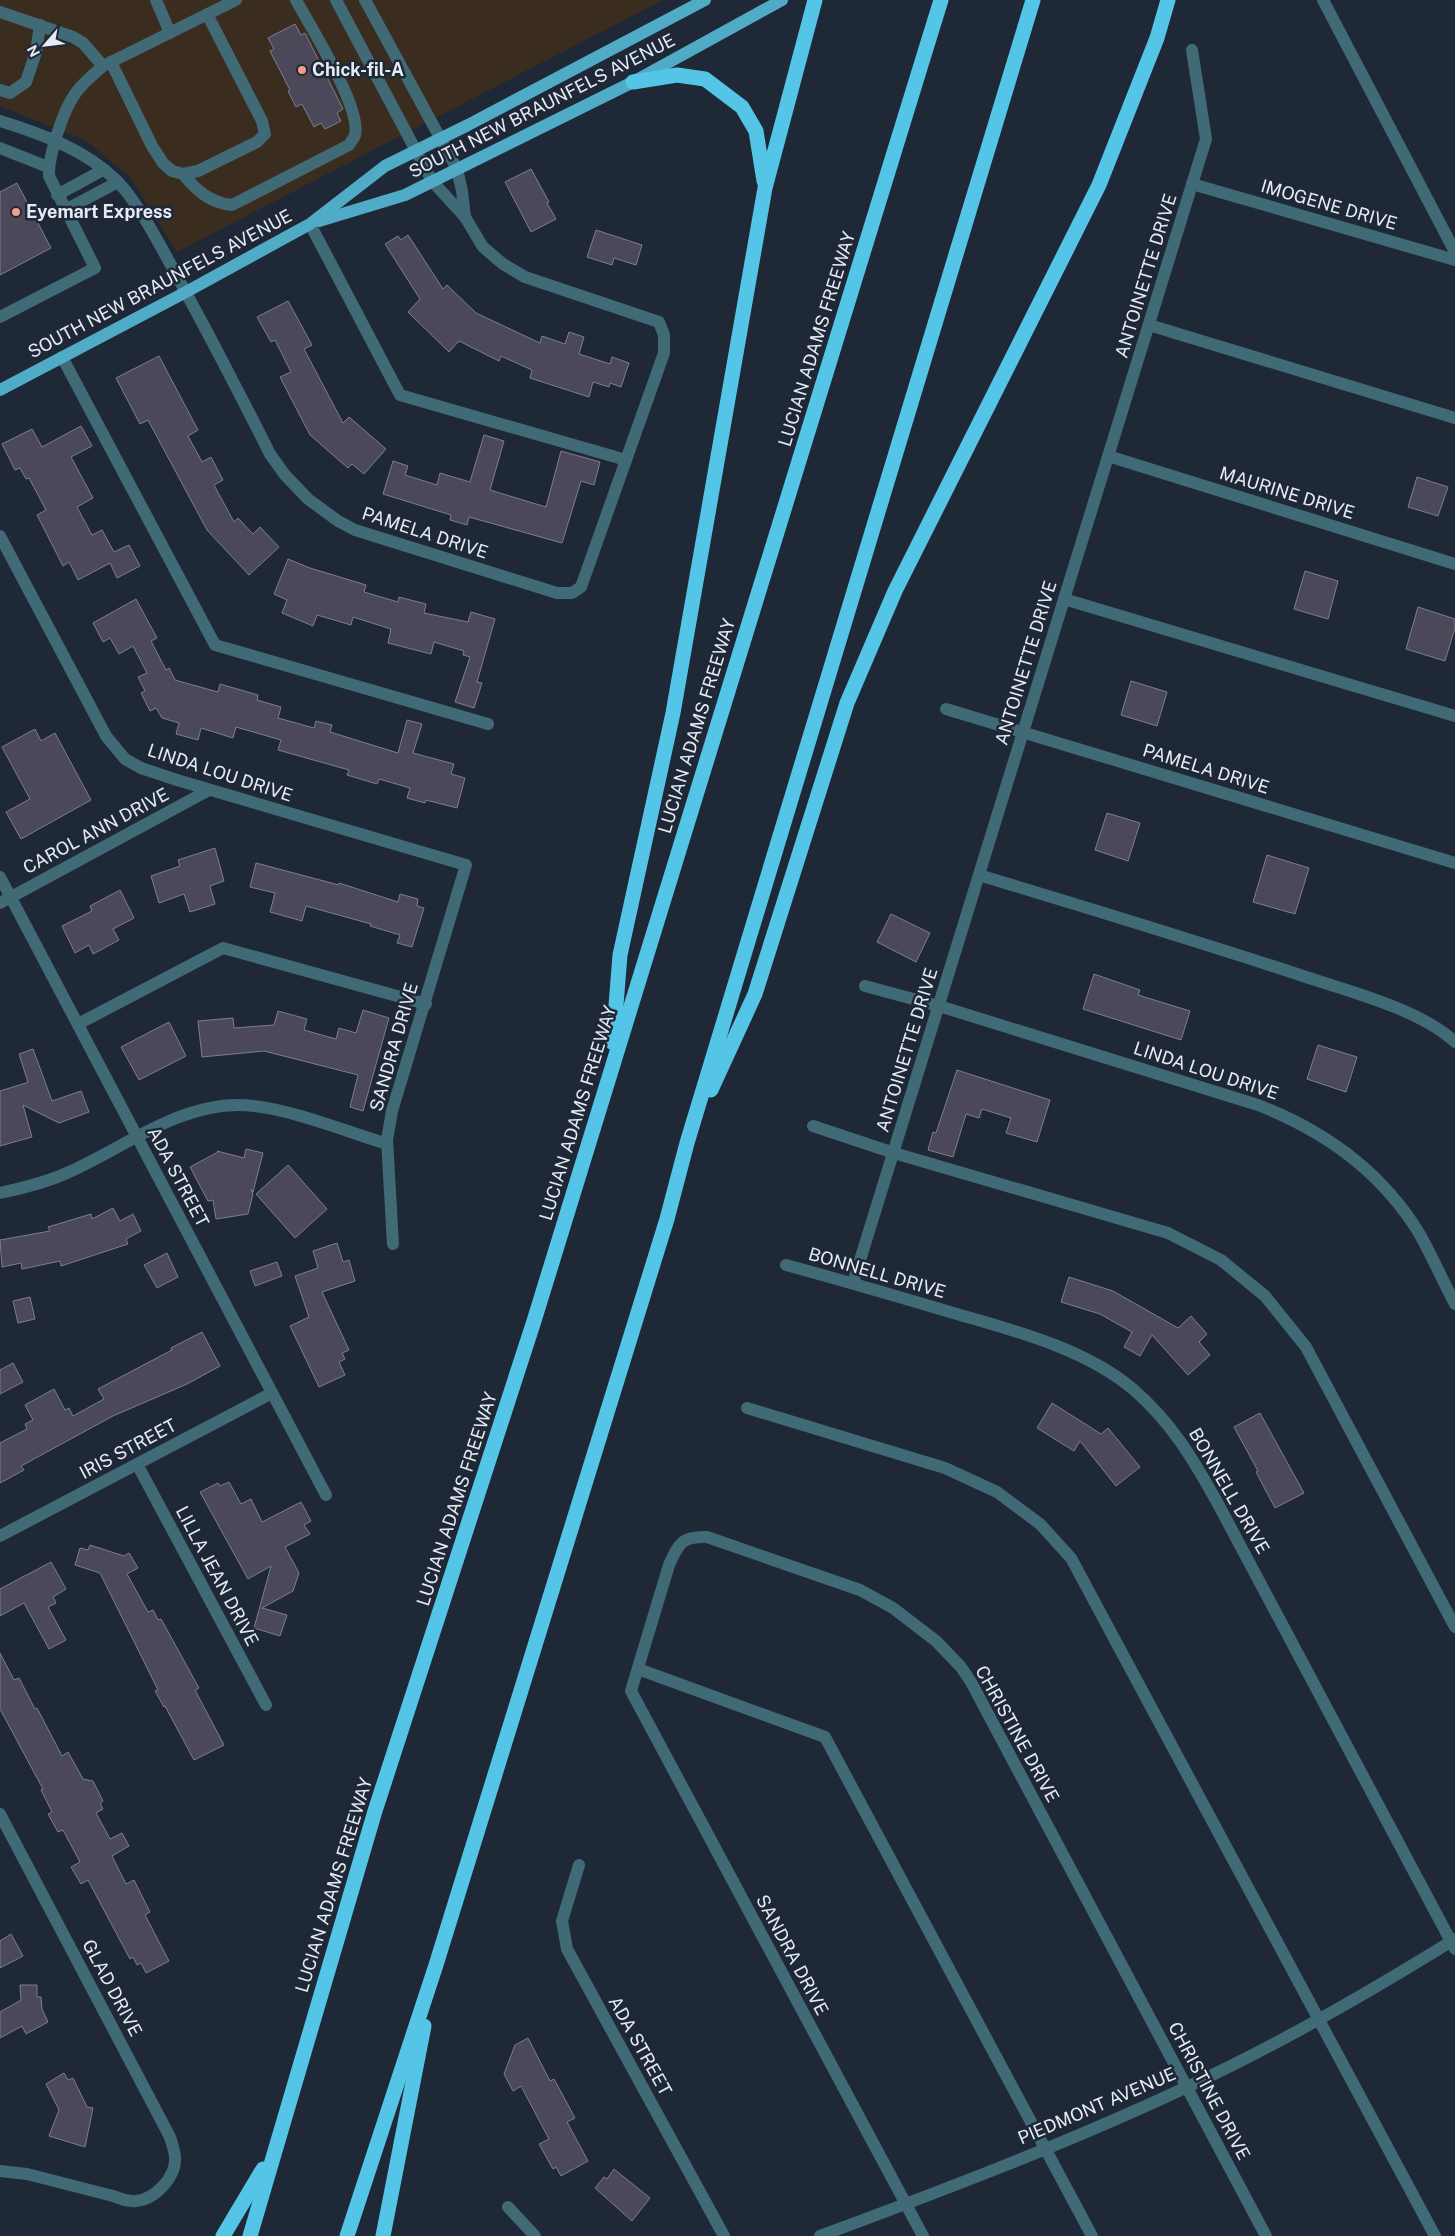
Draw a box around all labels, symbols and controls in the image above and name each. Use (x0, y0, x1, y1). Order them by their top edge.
north arrow (20, 20, 70, 70)
street label: SOUTH NEW BRAUNFELS AVENUE (405, 29, 678, 182)
text: N (24, 43, 43, 60)
place label: Chick-fil-A (312, 59, 404, 80)
marker: Chick-fil-A (296, 64, 308, 76)
street label: IMOGENE DRIVE (1259, 175, 1400, 234)
street label: ANTOINETTE DRIVE (1111, 191, 1181, 361)
place label: Eyemart Express (26, 201, 172, 222)
street label: SOUTH NEW BRAUNFELS AVENUE (24, 205, 295, 362)
marker: Eyemart Express (10, 206, 22, 218)
street label: LUCIAN ADAMS FREEWAY (774, 229, 859, 449)
street label: MAURINE DRIVE (1217, 462, 1357, 523)
street label: PAMELA DRIVE (359, 502, 491, 563)
street label: ANTOINETTE DRIVE (991, 578, 1061, 748)
street label: LUCIAN ADAMS FREEWAY (654, 616, 739, 836)
street label: LINDA LOU DRIVE (145, 739, 295, 806)
street label: PAMELA DRIVE (1140, 739, 1272, 798)
street label: CAROL ANN DRIVE (19, 783, 172, 878)
street label: ANTOINETTE DRIVE (872, 965, 942, 1135)
street label: SANDRA DRIVE (365, 980, 422, 1114)
street label: LUCIAN ADAMS FREEWAY (535, 1003, 620, 1223)
street label: LINDA LOU DRIVE (1131, 1037, 1281, 1104)
street label: ADA STREET (143, 1123, 214, 1231)
street label: BONNELL DRIVE (806, 1243, 948, 1302)
street label: LUCIAN ADAMS FREEWAY (412, 1389, 501, 1608)
street label: IRIS STREET (76, 1414, 180, 1483)
street label: BONNELL DRIVE (1185, 1424, 1274, 1557)
street label: LILLA JEAN DRIVE (172, 1502, 263, 1649)
street label: CHRISTINE DRIVE (971, 1662, 1064, 1806)
street label: LUCIAN ADAMS FREEWAY (291, 1775, 376, 1995)
street label: SANDRA DRIVE (752, 1891, 833, 2018)
street label: GLAD DRIVE (78, 1936, 147, 2040)
street label: ADA STREET (605, 1993, 676, 2099)
street label: CHRISTINE DRIVE (1164, 2018, 1255, 2163)
street label: PIEDMONT AVENUE (1015, 2063, 1179, 2148)

